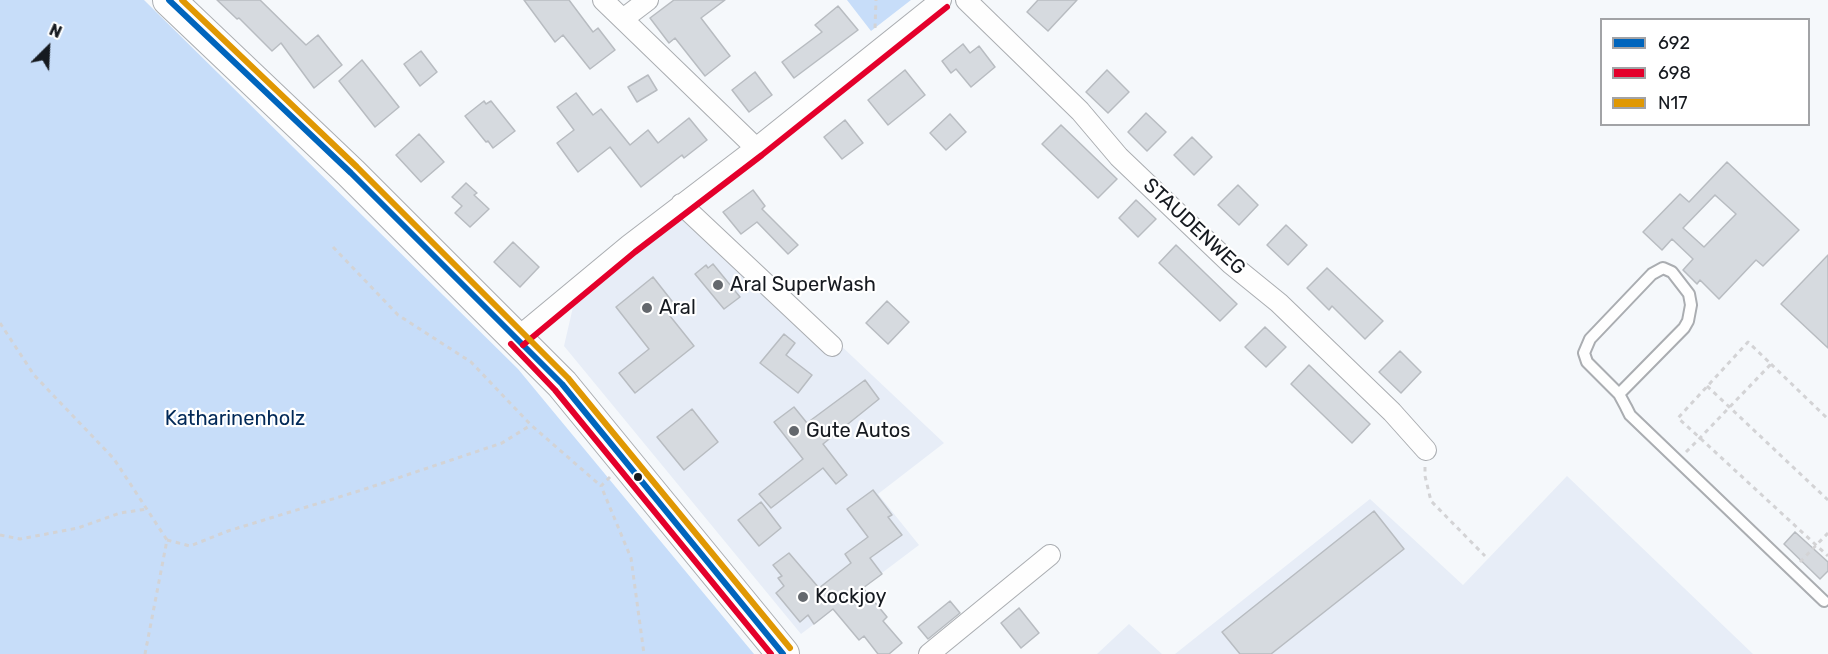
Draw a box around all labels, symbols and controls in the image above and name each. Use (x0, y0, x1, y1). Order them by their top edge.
north arrow (18, 18, 78, 78)
legend (1600, 18, 1810, 126)
text: N (46, 20, 65, 42)
text: 692 (1658, 32, 1690, 54)
text: 698 (1658, 62, 1691, 84)
text: N17 (1658, 92, 1687, 114)
street label: STAUDENWEG (1138, 174, 1250, 280)
place label: Aral SuperWash (730, 273, 876, 297)
marker: Aral SuperWash (711, 278, 725, 292)
place label: Aral (659, 296, 696, 320)
marker: Aral (640, 301, 654, 315)
park label: Katharinenholz (165, 407, 305, 431)
place label: Gute Autos (806, 419, 910, 443)
marker: Gute Autos (787, 424, 801, 438)
unlabelled marker (632, 471, 644, 483)
place label: Kockjoy (815, 585, 886, 609)
marker: Kockjoy (796, 590, 810, 604)

